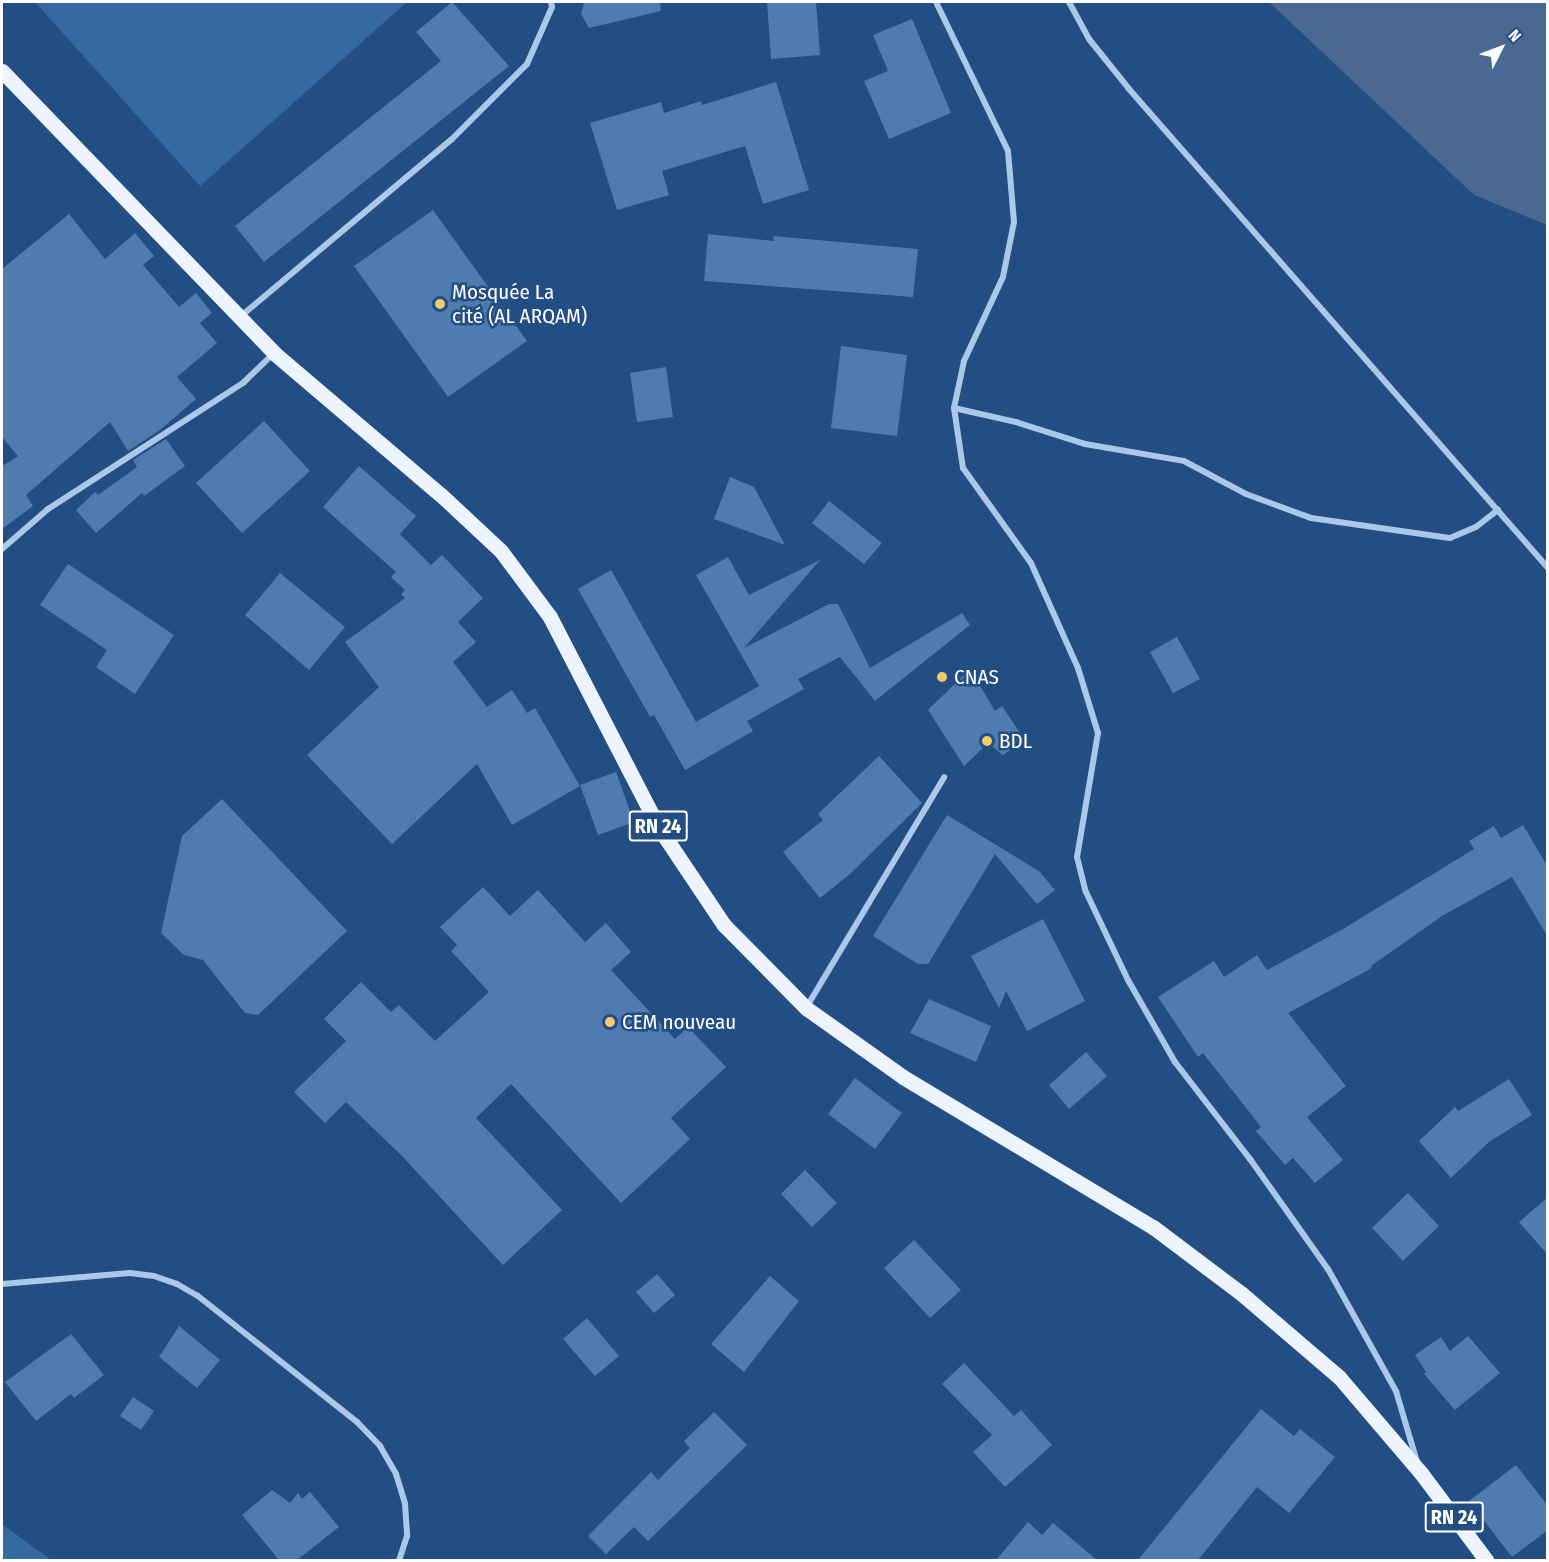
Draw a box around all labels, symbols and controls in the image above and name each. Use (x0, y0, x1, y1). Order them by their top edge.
north arrow (1471, 18, 1531, 78)
text: N (1504, 26, 1525, 46)
place label: Mosquée La cité (AL ARQAM) (452, 279, 587, 329)
marker: Mosquée La cité (AL ARQAM) (433, 297, 447, 311)
place label: CNAS (954, 664, 999, 690)
marker: CNAS (935, 670, 949, 684)
place label: BDL (999, 728, 1032, 754)
marker: BDL (980, 734, 994, 748)
road number: RN 24 (628, 809, 688, 843)
place label: CEM nouveau (622, 1009, 736, 1035)
marker: CEM nouveau (603, 1015, 617, 1029)
road number: RN 24 (1424, 1500, 1484, 1534)

